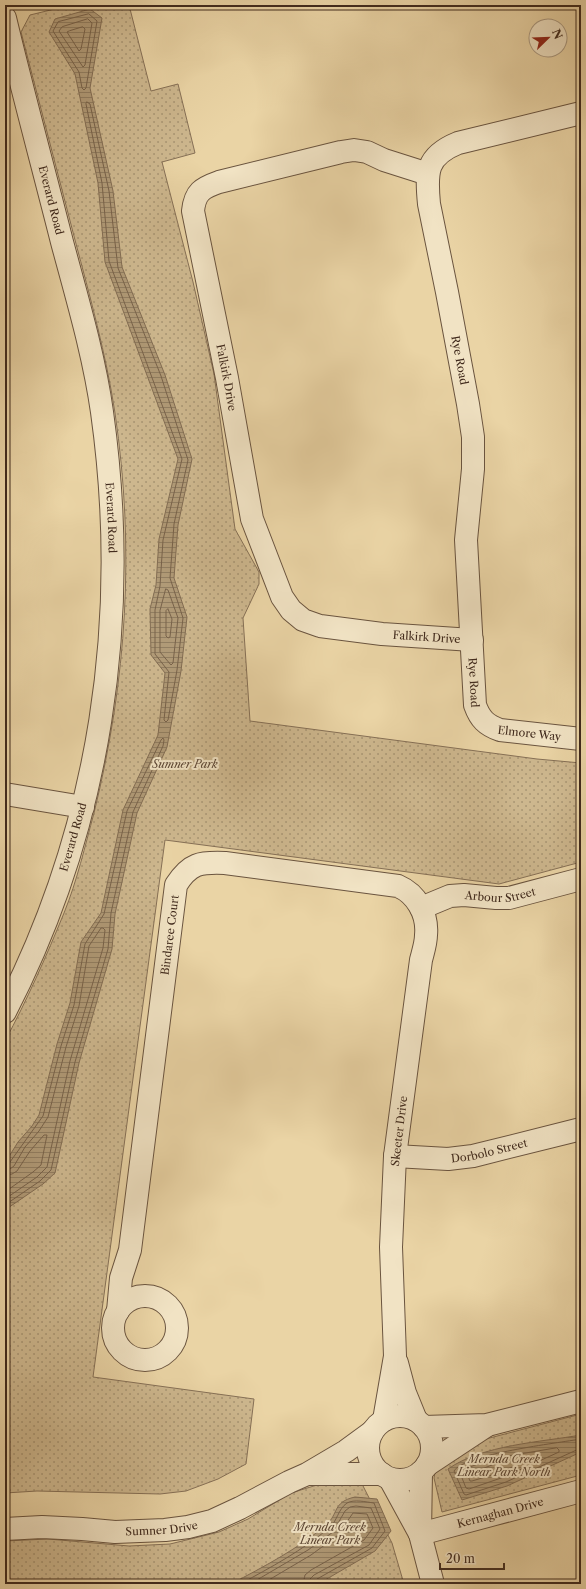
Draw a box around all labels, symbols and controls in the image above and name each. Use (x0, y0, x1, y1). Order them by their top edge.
north arrow (528, 18, 568, 58)
text: N (549, 27, 566, 42)
street label: Everard Road (36, 164, 67, 237)
street label: Rye Road (448, 334, 471, 386)
street label: Falkirk Drive (213, 343, 240, 412)
street label: Everard Road (103, 482, 120, 554)
street label: Falkirk Drive (392, 628, 461, 646)
street label: Rye Road (465, 657, 482, 708)
street label: Elmore Way (497, 723, 563, 744)
park label: Sumner Park (151, 757, 218, 771)
street label: Everard Road (56, 801, 90, 873)
street label: Arbour Street (463, 884, 537, 905)
street label: Bindaree Court (158, 894, 182, 976)
street label: Skeeter Drive (388, 1095, 410, 1167)
street label: Dorbolo Street (450, 1136, 529, 1166)
park label: Mernda Creek Linear Park North (456, 1452, 551, 1479)
street label: Kernaghan Drive (456, 1494, 545, 1531)
street label: Sumner Drive (125, 1518, 199, 1539)
park label: Mernda Creek Linear Park (292, 1520, 366, 1547)
scale bar (440, 1545, 504, 1571)
text: 20 m (446, 1551, 475, 1566)

